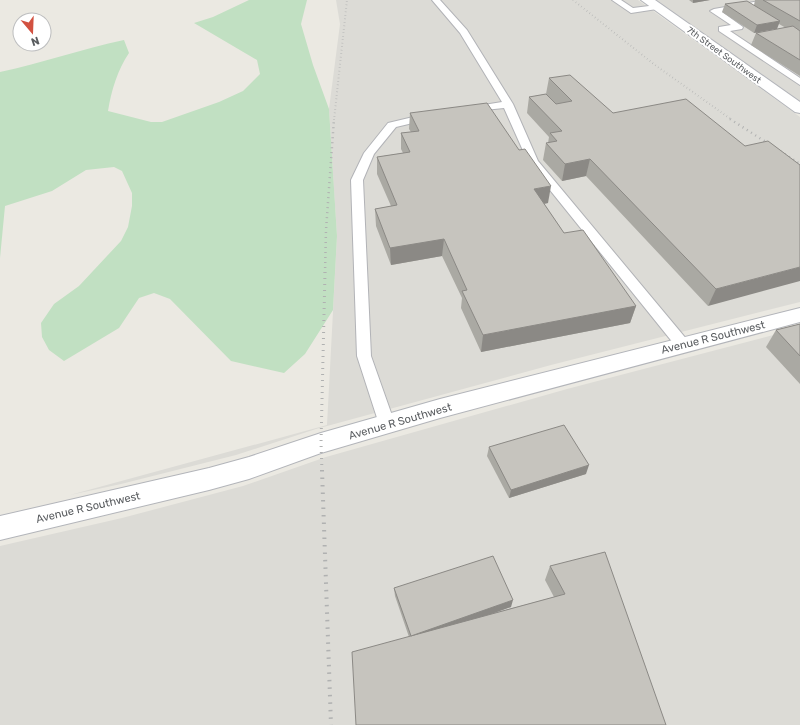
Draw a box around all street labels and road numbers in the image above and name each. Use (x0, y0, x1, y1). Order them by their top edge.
street label: 7th Street Southwest (685, 25, 763, 86)
street label: Avenue R Southwest (660, 318, 767, 357)
street label: Avenue R Southwest (347, 400, 454, 442)
street label: Avenue R Southwest (35, 489, 142, 526)

